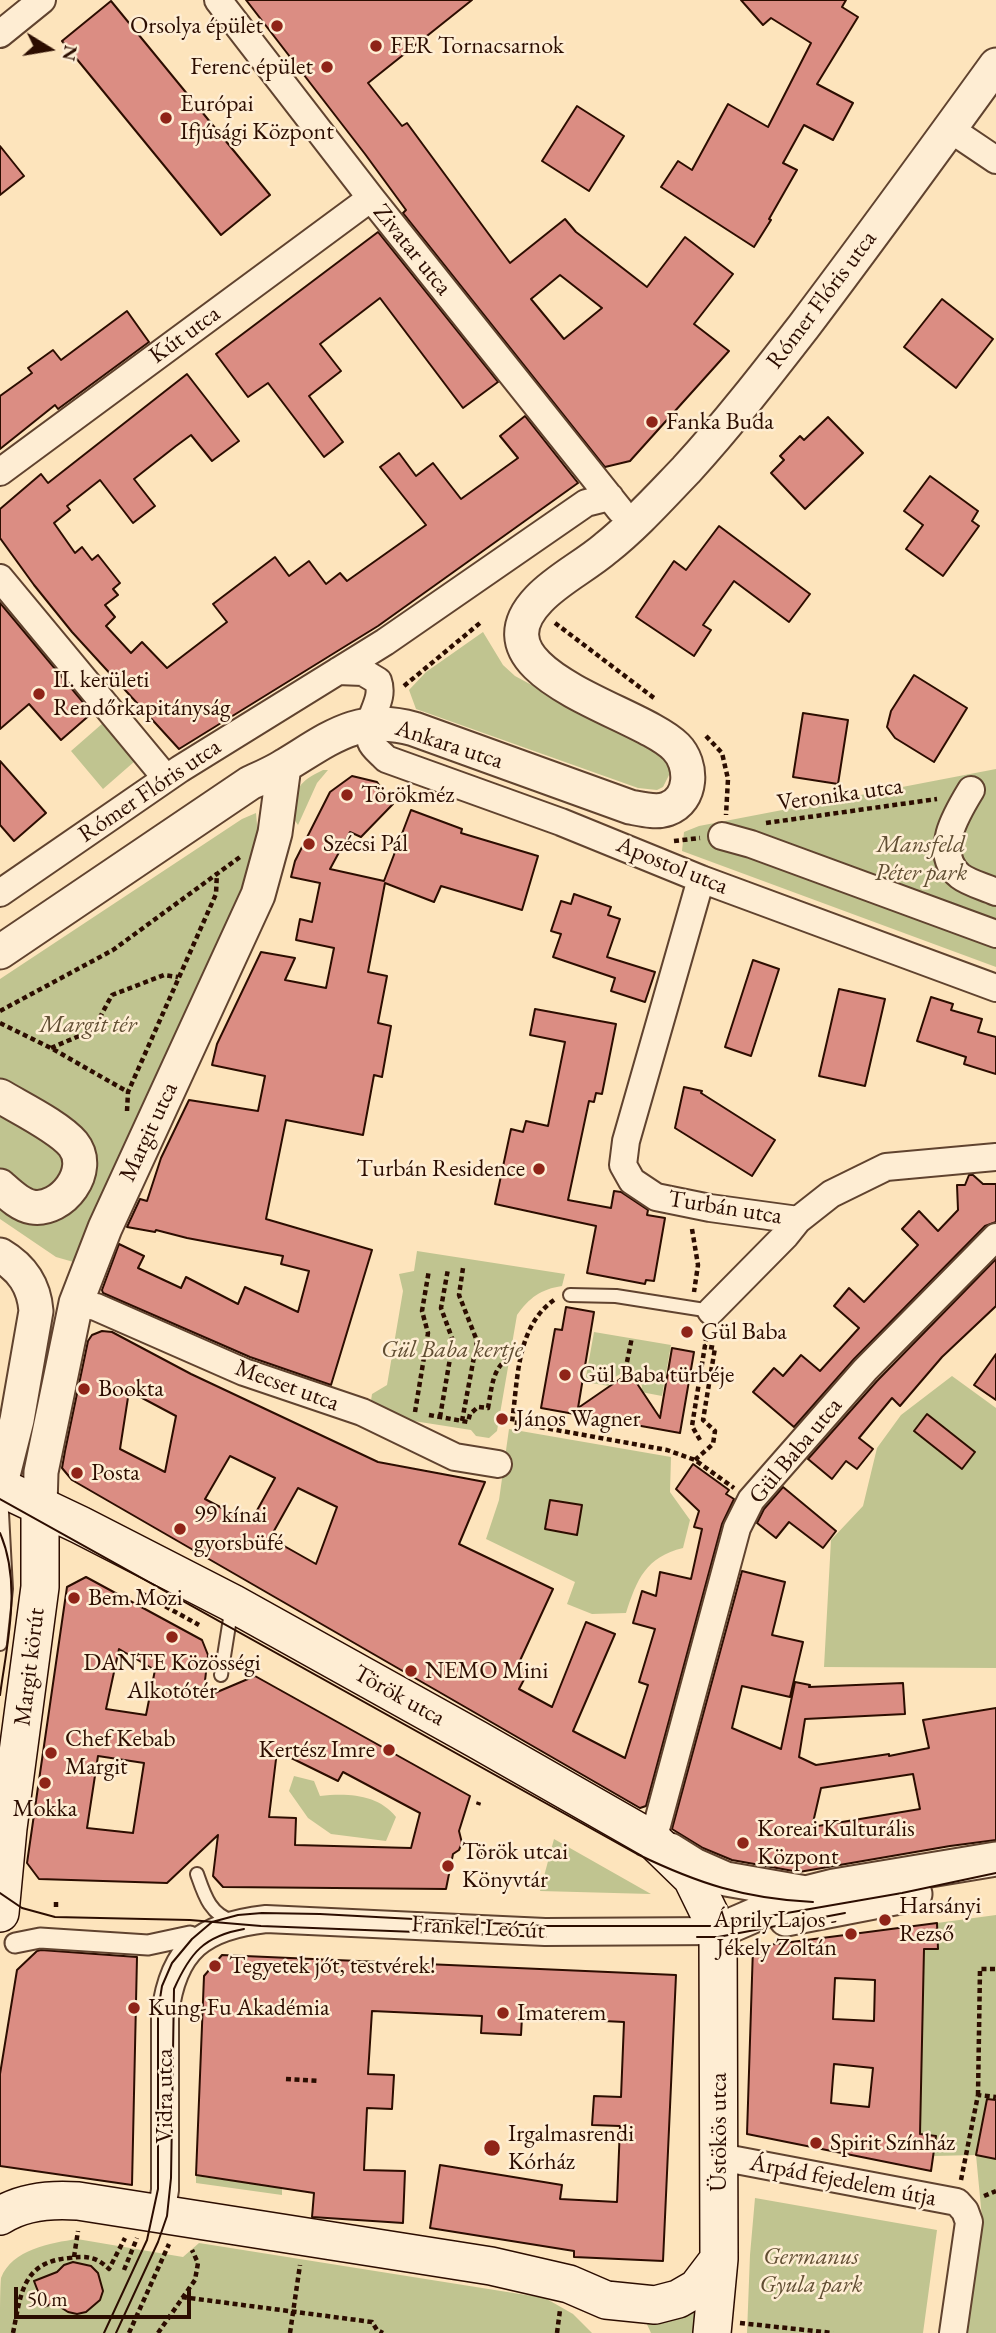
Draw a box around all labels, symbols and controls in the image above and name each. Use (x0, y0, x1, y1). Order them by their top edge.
place label: Orsolya épület (130, 12, 263, 40)
north arrow (14, 14, 84, 84)
marker: Orsolya épület (269, 18, 285, 34)
place label: FER Tornacsarnok (390, 32, 564, 60)
marker: FER Tornacsarnok (368, 38, 384, 54)
text: N (56, 43, 84, 63)
place label: Ferenc épület (190, 53, 313, 81)
marker: Ferenc épület (319, 59, 335, 75)
place label: Európai Ifjúsági Központ (180, 90, 334, 146)
marker: Európai Ifjúsági Központ (158, 110, 174, 126)
street label: Zivatar utca (366, 199, 458, 301)
street label: Rómer Flóris utca (761, 225, 883, 375)
street label: Kút utca (144, 300, 226, 370)
place label: Fanka Buda (666, 408, 774, 436)
marker: Fanka Buda (644, 414, 660, 430)
place label: II. kerületi Rendőrkapitányság (53, 666, 230, 722)
marker: II. kerületi Rendőrkapitányság (31, 686, 47, 702)
street label: Ankara utca (391, 714, 507, 776)
street label: Rómer Flóris utca (73, 733, 227, 849)
street label: Veronika utca (775, 772, 905, 818)
place label: Törökméz (361, 781, 454, 809)
marker: Törökméz (339, 787, 355, 803)
place label: Szécsi Pál (323, 830, 408, 858)
street label: Apostol utca (612, 831, 732, 901)
park label: Mansfeld Péter park (875, 831, 967, 887)
marker: Szécsi Pál (301, 836, 317, 852)
park label: Margit tér (39, 1011, 137, 1039)
street label: Margit utca (113, 1078, 185, 1186)
place label: Turbán Residence (356, 1155, 525, 1183)
marker: Turbán Residence (531, 1161, 547, 1177)
street label: Turbán utca (666, 1185, 784, 1231)
place label: Gül Baba (701, 1318, 787, 1346)
marker: Gül Baba (679, 1324, 695, 1340)
park label: Gül Baba kertje (381, 1336, 523, 1364)
street label: Mecset utca (231, 1354, 343, 1418)
place label: Gül Baba türbéje (579, 1361, 734, 1389)
marker: Gül Baba türbéje (557, 1367, 573, 1383)
place label: Bookta (98, 1375, 164, 1403)
marker: Bookta (76, 1381, 92, 1397)
street label: Gül Baba utca (743, 1392, 849, 1510)
place label: János Wagner (516, 1405, 640, 1433)
marker: János Wagner (494, 1411, 510, 1427)
place label: Posta (91, 1459, 140, 1487)
marker: Posta (69, 1465, 85, 1481)
place label: 99 kínai gyorsbüfé (194, 1501, 283, 1557)
marker: 99 kínai gyorsbüfé (172, 1521, 188, 1537)
place label: Bem Mozi (88, 1584, 183, 1612)
marker: Bem Mozi (66, 1590, 82, 1606)
street label: Margit körút (8, 1606, 52, 1728)
marker: DANTE Közösségi Alkotótér (164, 1629, 180, 1645)
place label: DANTE Közösségi Alkotótér (83, 1649, 261, 1705)
place label: NEMO Mini (425, 1657, 548, 1685)
street label: Török utca (348, 1659, 450, 1733)
marker: NEMO Mini (403, 1663, 419, 1679)
place label: Chef Kebab Margit (65, 1725, 176, 1781)
place label: Kertész Imre (259, 1736, 375, 1764)
marker: Kertész Imre (381, 1742, 397, 1758)
marker: Chef Kebab Margit (43, 1745, 59, 1761)
marker: Mokka (37, 1775, 53, 1791)
place label: Mokka (13, 1795, 77, 1823)
place label: Koreai Kulturális Központ (757, 1815, 915, 1871)
marker: Koreai Kulturális Központ (735, 1835, 751, 1851)
place label: Török utcai Könyvtár (462, 1838, 568, 1894)
marker: Török utcai Könyvtár (440, 1858, 456, 1874)
place label: Harsányi Rezső (899, 1892, 981, 1948)
place label: Áprily Lajos - Jékely Zoltán (713, 1906, 837, 1962)
street label: Frankel Leó út (410, 1910, 546, 1946)
marker: Harsányi Rezső (877, 1912, 893, 1928)
marker: Áprily Lajos - Jékely Zoltán (843, 1926, 859, 1942)
place label: Tegyetek jót, testvérek! (229, 1952, 436, 1980)
marker: Tegyetek jót, testvérek! (207, 1958, 223, 1974)
place label: Kung-Fu Akadémia (148, 1994, 329, 2022)
place label: Imaterem (517, 1999, 606, 2027)
marker: Kung-Fu Akadémia (126, 2000, 142, 2016)
marker: Imaterem (495, 2005, 511, 2021)
street label: Vidra utca (151, 2048, 179, 2144)
street label: Üstökös utca (705, 2072, 733, 2192)
place label: Irgalmasrendi Kórház (508, 2120, 634, 2176)
place label: Spirit Színház (830, 2129, 955, 2157)
marker: Spirit Színház (808, 2135, 824, 2151)
marker: Irgalmasrendi Kórház (482, 2138, 502, 2158)
street label: Árpád fejedelem útja (747, 2149, 939, 2213)
park label: Germanus Gyula park (759, 2243, 863, 2299)
scale bar (18, 2274, 194, 2318)
text: 50 m (27, 2285, 68, 2312)

